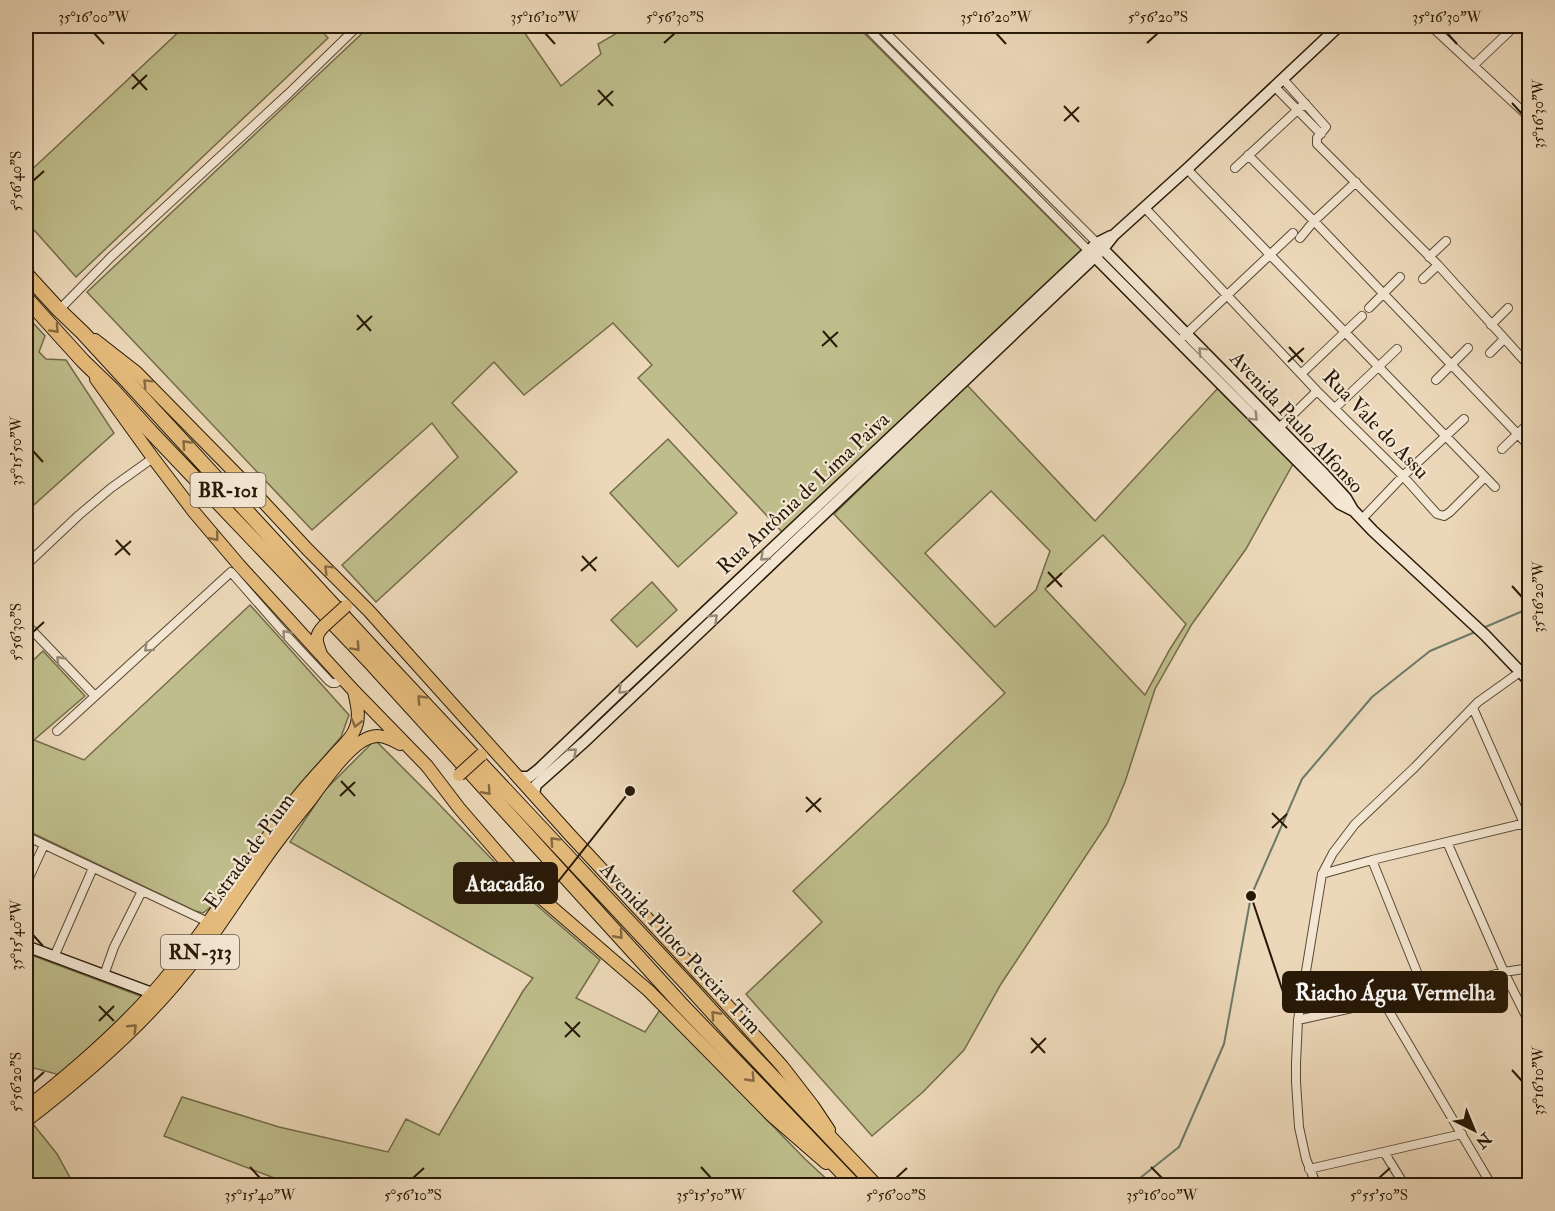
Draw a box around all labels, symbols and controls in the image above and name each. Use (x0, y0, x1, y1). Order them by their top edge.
text: 35°16'00"W (58, 8, 130, 27)
text: 35°16'10"W (510, 8, 580, 27)
text: 5°56'30"S (646, 8, 704, 27)
text: 35°16'20"W (960, 8, 1032, 27)
text: 5°56'20"S (1128, 8, 1188, 27)
text: 35°16'30"W (1412, 8, 1483, 27)
text: 35°16'30"W (1529, 78, 1548, 149)
text: 5°56'40"S (7, 151, 26, 211)
one-way arrow (48, 323, 59, 333)
street label: Avenida Paulo Alfonso (1223, 345, 1370, 499)
one-way arrow (1199, 347, 1209, 358)
street label: Rua Vale do Assu (1316, 364, 1435, 485)
one-way arrow (143, 380, 154, 391)
street label: Rua Antônia de Lima Paiva (711, 406, 896, 580)
one-way arrow (1246, 410, 1257, 421)
text: 35°15'50"W (7, 416, 26, 486)
one-way arrow (182, 441, 193, 451)
road number: BR-101 (190, 473, 266, 507)
one-way arrow (208, 530, 219, 541)
one-way arrow (760, 550, 770, 561)
text: 35°16'20"W (1529, 561, 1548, 633)
one-way arrow (324, 566, 335, 577)
text: 5°56'30"S (7, 603, 26, 661)
one-way arrow (707, 614, 718, 625)
one-way arrow (282, 630, 293, 641)
one-way arrow (349, 640, 360, 650)
one-way arrow (144, 641, 155, 652)
one-way arrow (57, 656, 68, 667)
one-way arrow (618, 683, 628, 694)
one-way arrow (417, 695, 428, 705)
one-way arrow (350, 718, 363, 728)
one-way arrow (566, 748, 577, 759)
one-way arrow (480, 784, 491, 795)
street label: Estrada de Pium (198, 788, 301, 915)
one-way arrow (550, 838, 561, 849)
street label: Avenida Piloto Pereira Tim (593, 856, 767, 1040)
callout: Atacadão (454, 863, 557, 903)
text: Atacadão (465, 870, 545, 898)
text: 35°15'40"W (7, 899, 26, 970)
one-way arrow (612, 928, 623, 939)
road number: RN-313 (161, 935, 239, 969)
callout: Riacho Água Vermelha (1283, 972, 1507, 1012)
text: Riacho Água Vermelha (1295, 978, 1496, 1008)
one-way arrow (711, 1011, 722, 1022)
one-way arrow (126, 1024, 137, 1035)
text: 35°16'10"W (1529, 1046, 1548, 1116)
text: 5°56'20"S (7, 1052, 26, 1112)
one-way arrow (744, 1071, 755, 1082)
north arrow (1444, 1100, 1504, 1160)
text: N (1471, 1127, 1496, 1153)
text: 35°15'40"W (225, 1186, 296, 1205)
text: 5°56'10"S (384, 1186, 442, 1205)
text: 35°15'50"W (676, 1186, 746, 1205)
text: 5°56'00"S (866, 1186, 926, 1205)
text: 35°16'00"W (1126, 1186, 1198, 1205)
text: 5°55'50"S (1350, 1186, 1408, 1205)

